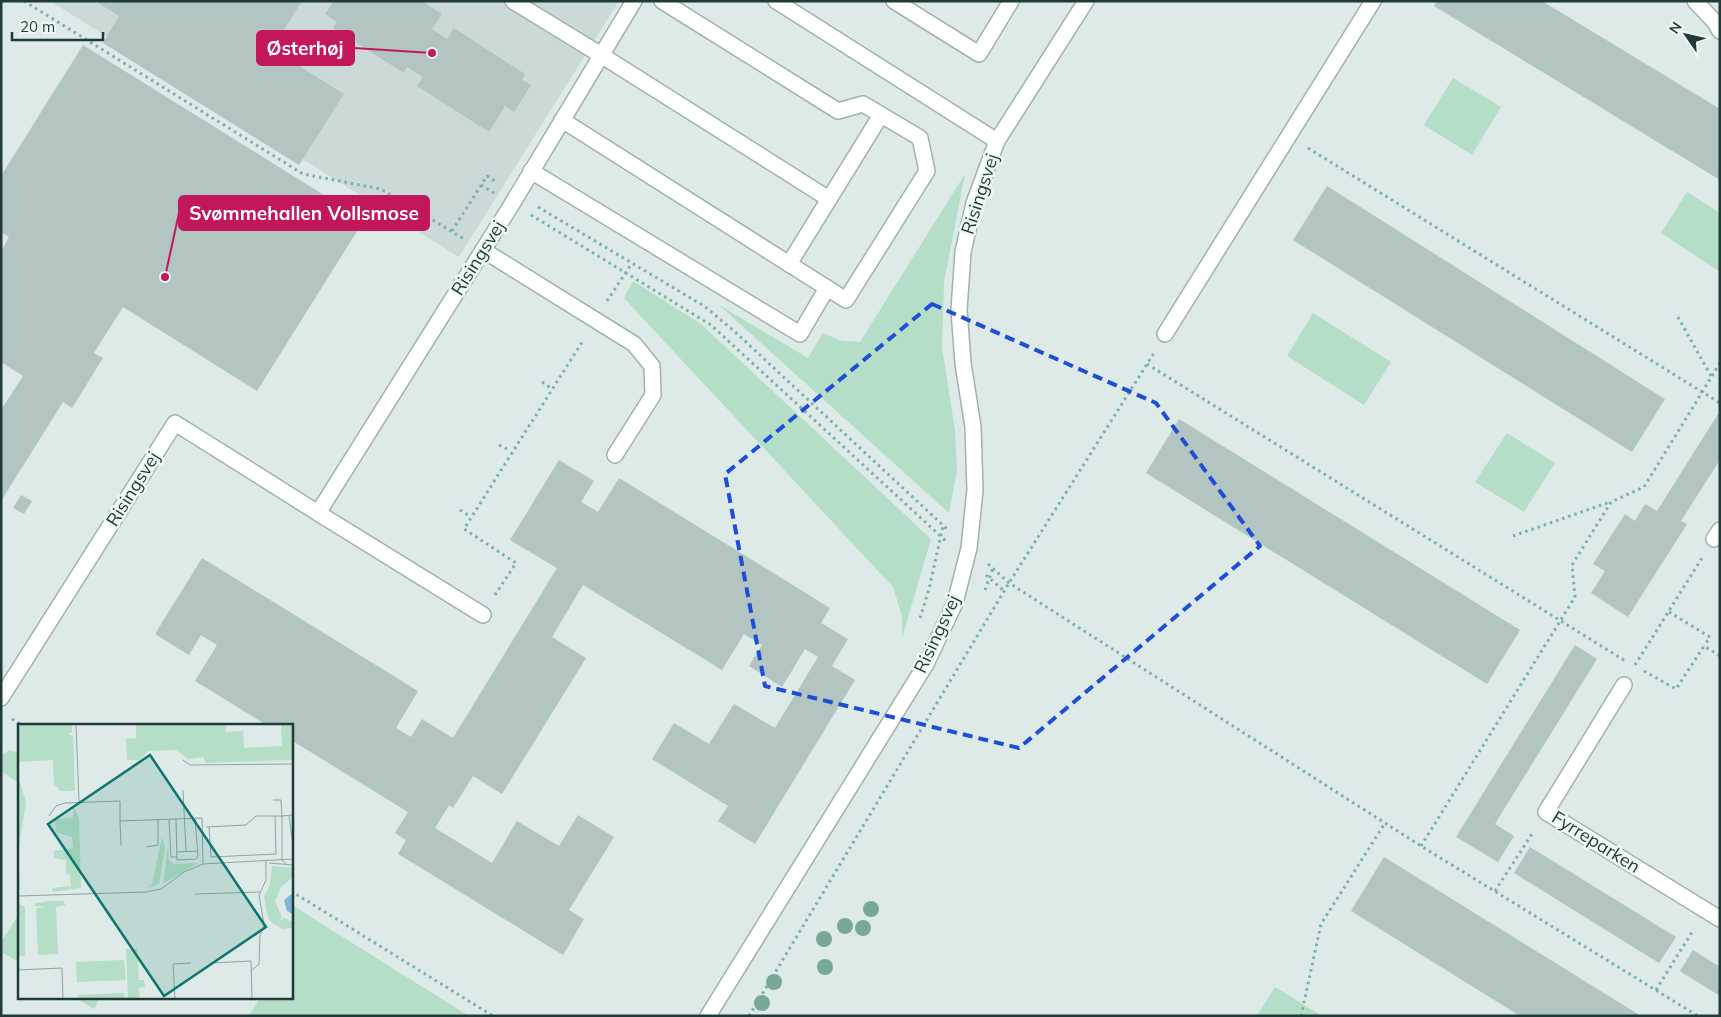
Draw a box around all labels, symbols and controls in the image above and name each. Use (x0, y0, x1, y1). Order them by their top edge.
scale bar (12, 10, 104, 42)
north arrow (1661, 10, 1711, 60)
text: 20 m (20, 17, 55, 36)
text: N (1665, 18, 1686, 37)
callout: Østerhøj (257, 31, 354, 65)
text: Østerhøj (266, 36, 344, 60)
street label: Risingsvej (956, 151, 1003, 237)
callout: Svømmehallen Vollsmose (179, 196, 429, 230)
text: Svømmehallen Vollsmose (189, 201, 419, 225)
street label: Risingsvej (446, 216, 509, 299)
street label: Risingsvej (101, 447, 164, 530)
street label: Risingsvej (908, 591, 965, 677)
inset map (18, 724, 292, 1000)
street label: Fyrreparken (1548, 805, 1645, 878)

